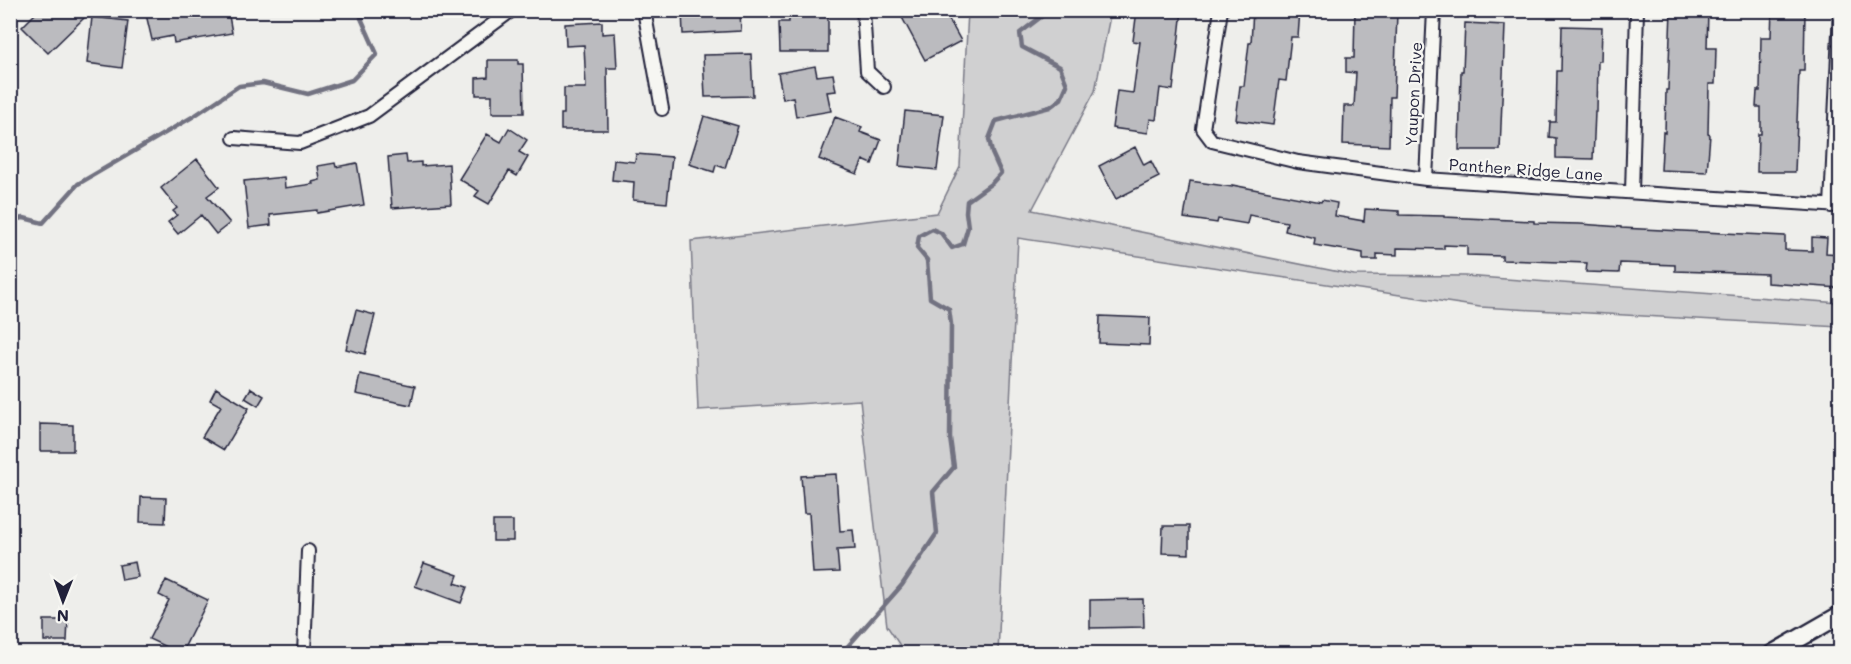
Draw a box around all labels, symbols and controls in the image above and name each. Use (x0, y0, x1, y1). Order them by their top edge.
street label: Yaupon Drive (1400, 41, 1426, 147)
street label: Panther Ridge Lane (1448, 153, 1604, 185)
north arrow (33, 571, 93, 631)
text: N (56, 606, 69, 627)

